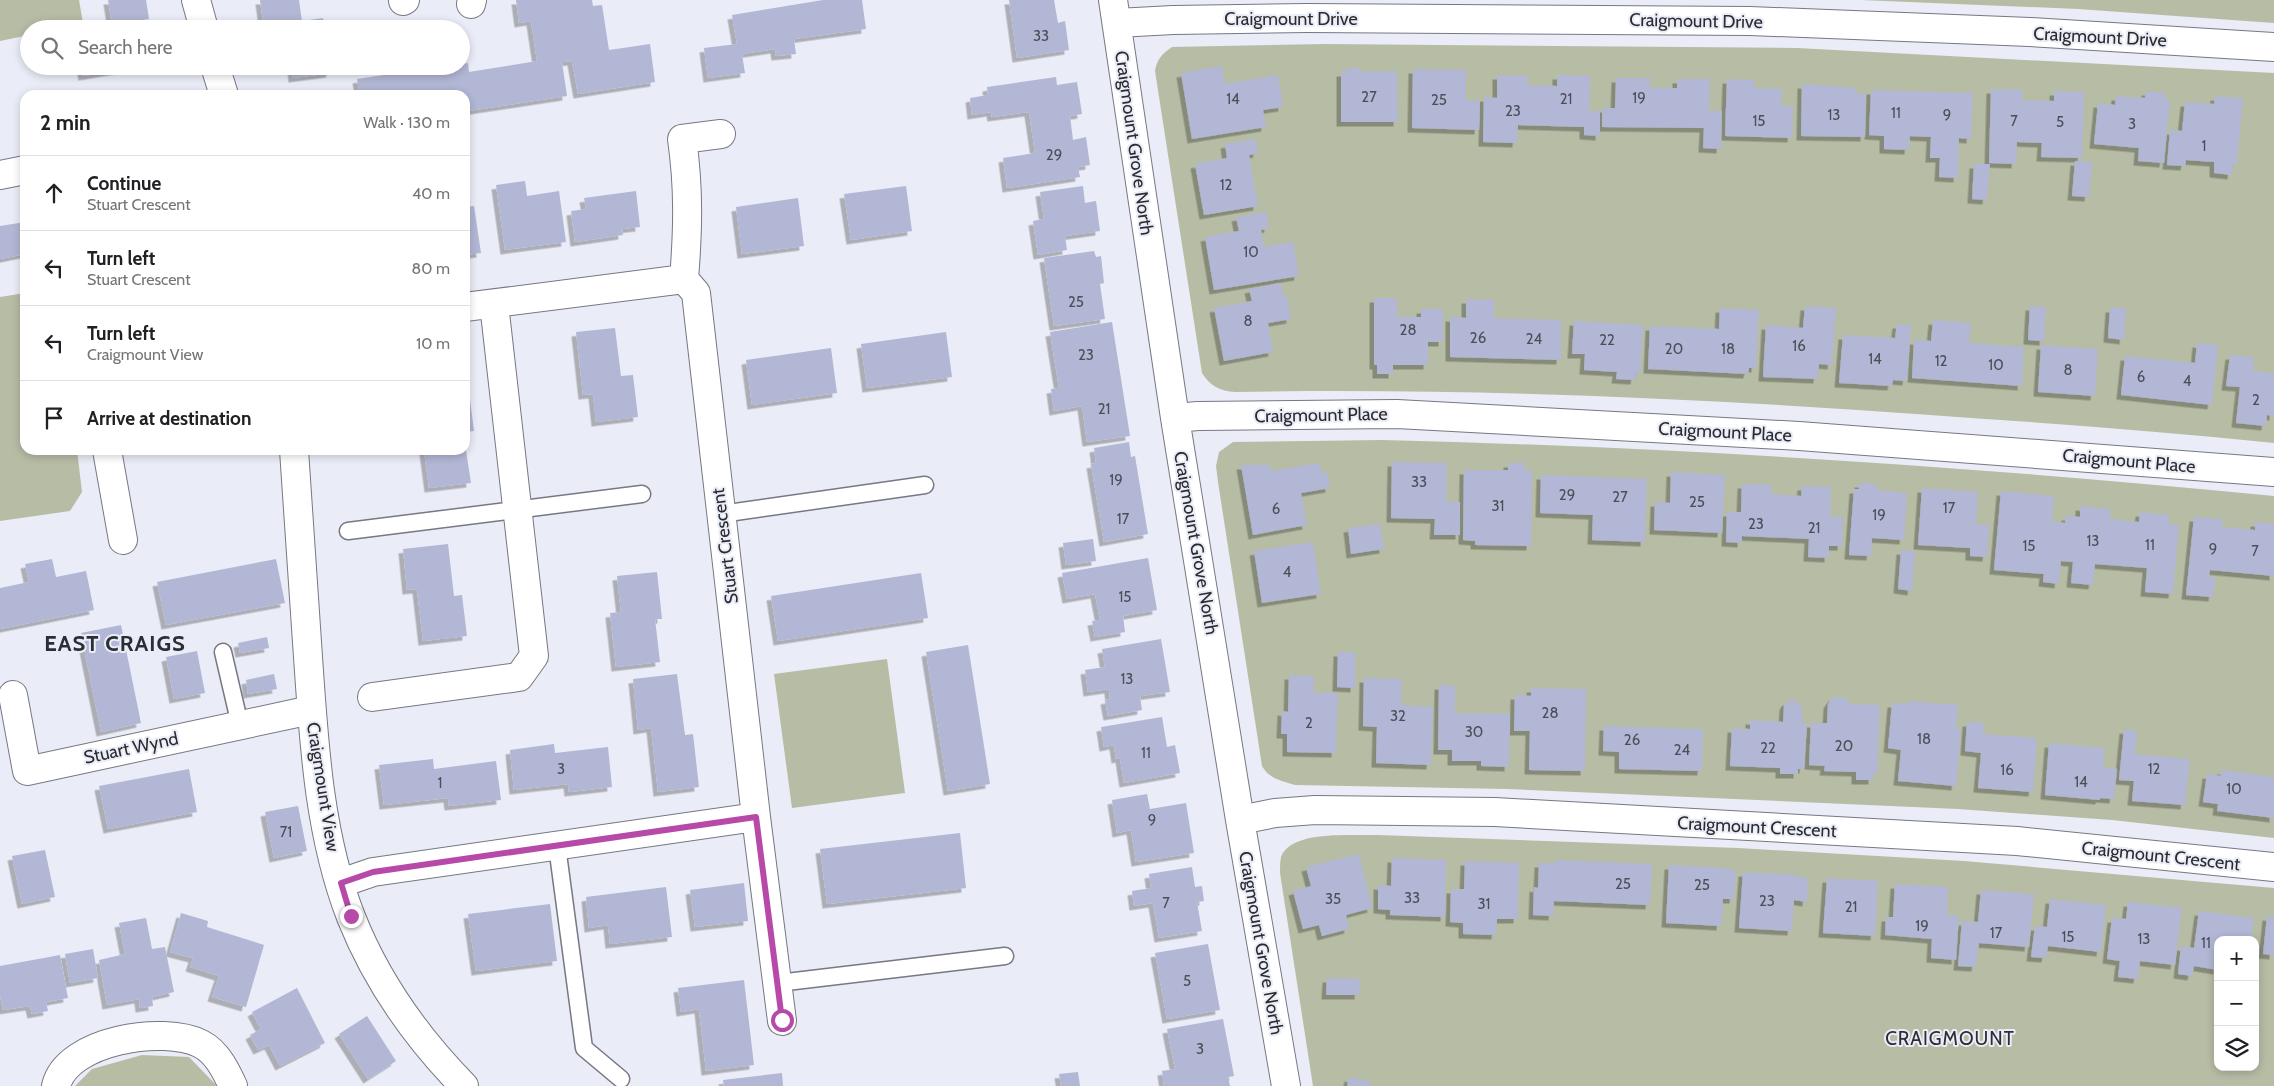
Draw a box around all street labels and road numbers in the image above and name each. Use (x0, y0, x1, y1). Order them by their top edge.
street label: Craigmount Drive (1224, 8, 1358, 30)
street label: Craigmount Drive (1629, 9, 1763, 33)
street label: Craigmount Drive (2033, 23, 2167, 51)
street label: Craigmount Grove North (1110, 49, 1158, 237)
street label: Craigmount Place (1254, 403, 1388, 427)
street label: Craigmount Place (1658, 418, 1792, 446)
street label: Craigmount Place (2062, 444, 2196, 478)
street label: Craigmount Grove North (1169, 449, 1223, 637)
street label: Stuart Crescent (707, 487, 743, 605)
street label: Craigmount View (302, 721, 344, 853)
street label: Stuart Wynd (82, 727, 180, 769)
street label: Craigmount Crescent (1677, 812, 1837, 842)
street label: Craigmount Crescent (2081, 837, 2241, 875)
street label: Craigmount Grove North (1234, 849, 1288, 1037)

